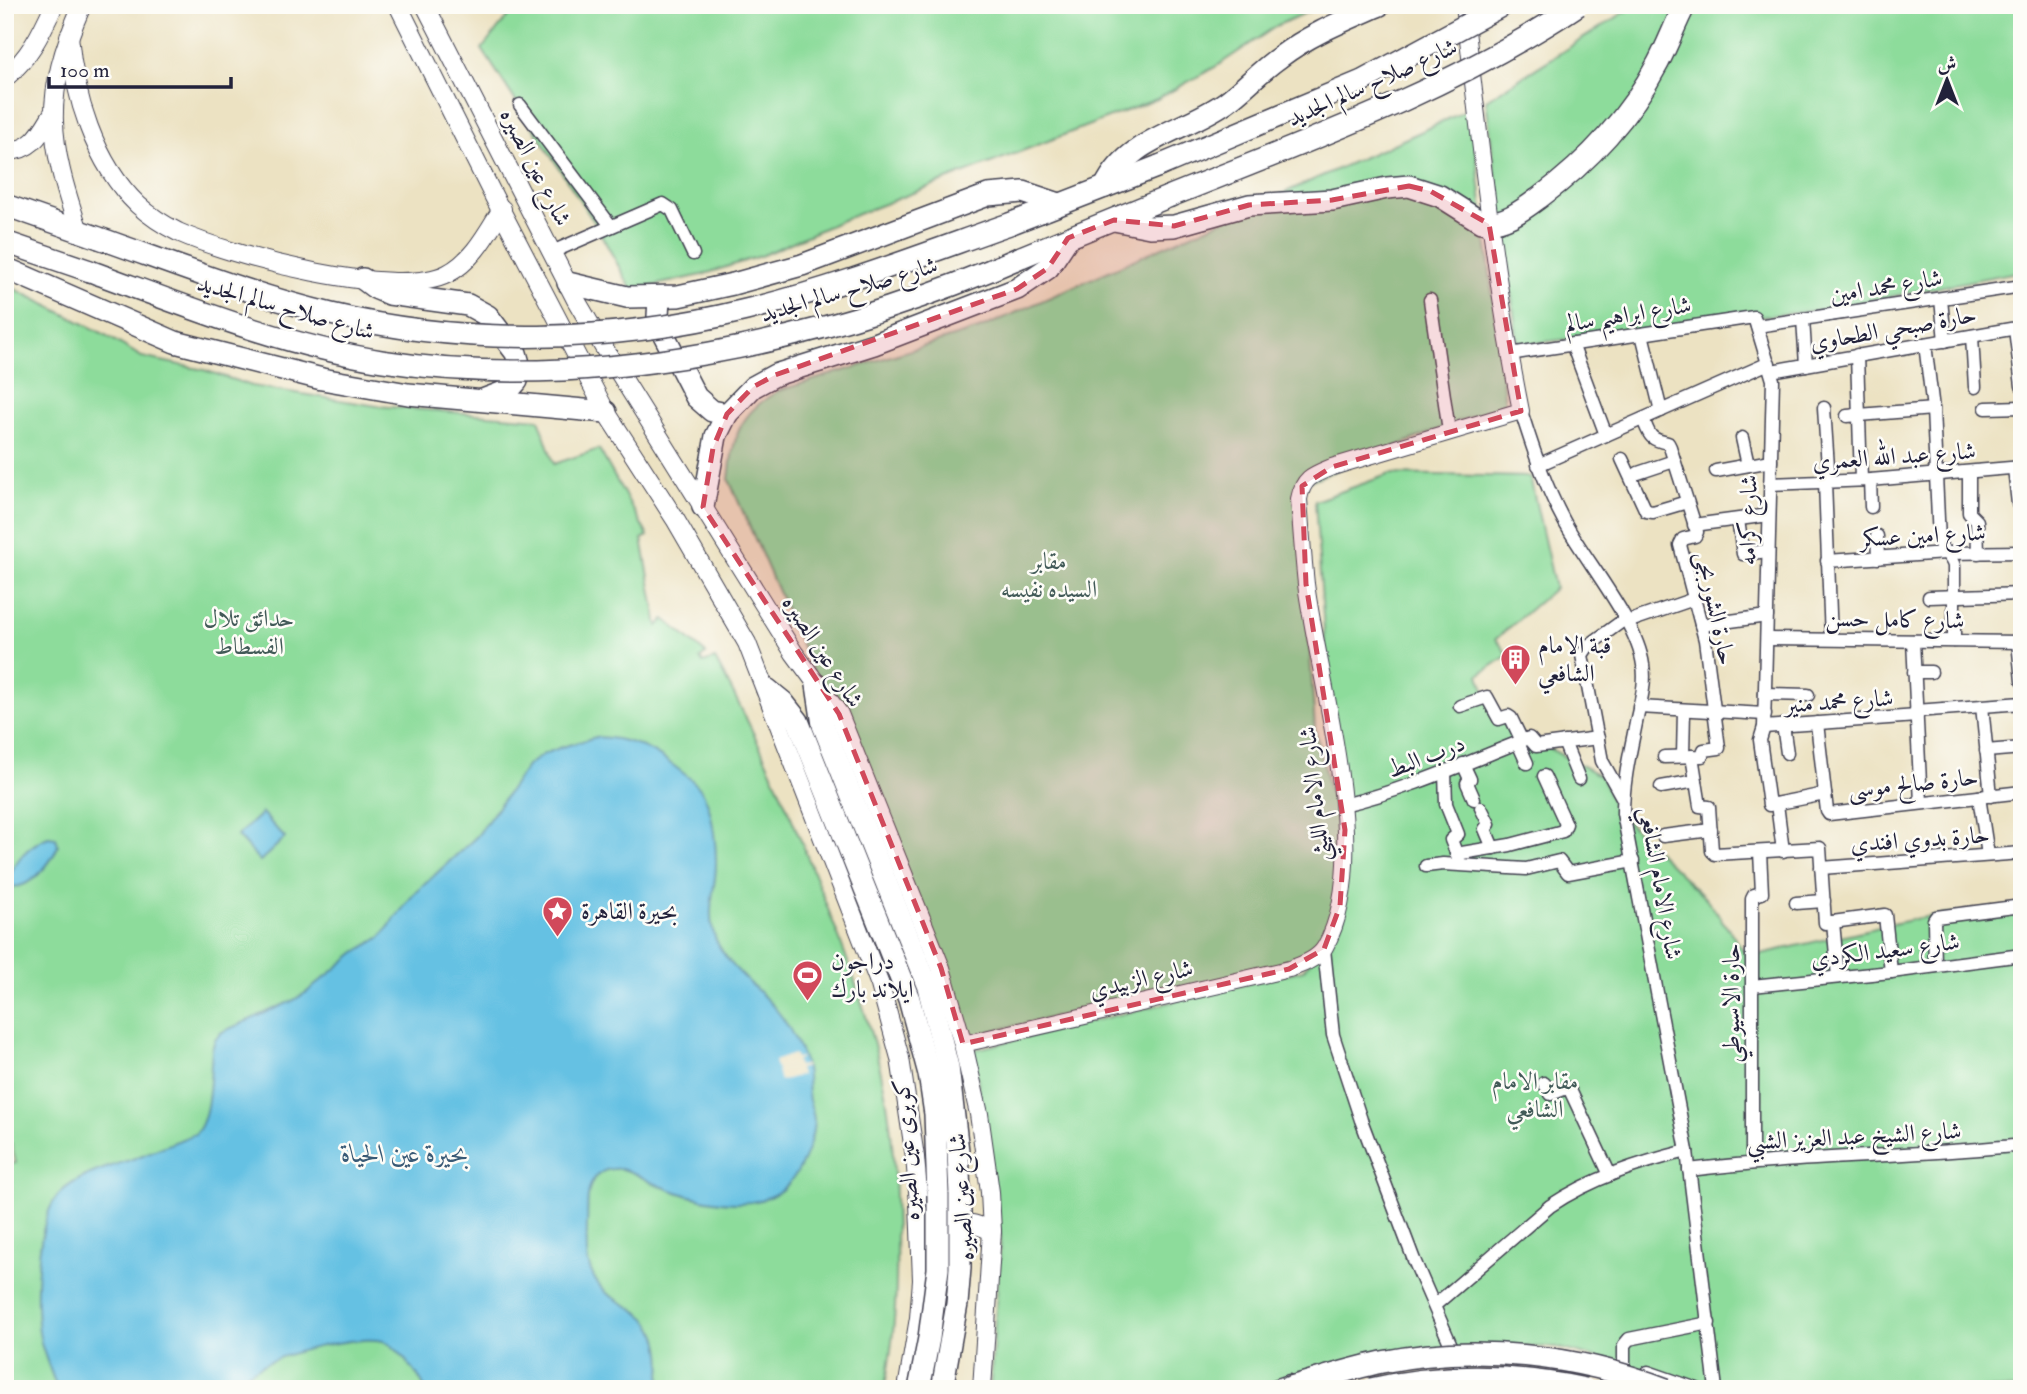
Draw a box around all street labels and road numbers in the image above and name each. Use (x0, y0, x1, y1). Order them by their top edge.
street label: شارع صلاح سالم الجديد (1282, 31, 1464, 138)
street label: شارع عين الصيره (489, 103, 578, 233)
street label: شارع صلاح سالم الجديد (757, 249, 943, 334)
street label: شارع محمد امين (1828, 262, 1945, 315)
street label: شارع صلاح سالم الجديد (192, 267, 378, 352)
street label: شارع ابراهيم سالم (1563, 289, 1695, 348)
street label: حارة صبحي الطحاوي (1807, 299, 1980, 365)
street label: شارع عبد الله العمري (1811, 431, 1977, 482)
street label: شارع كرامه (1732, 474, 1769, 566)
street label: شارع امين عسكر (1857, 517, 1987, 558)
street label: حارة الشوربجى (1687, 548, 1743, 668)
street label: شارع عين الصيره (771, 589, 870, 716)
street label: شارع كامل حسن (1825, 603, 1965, 640)
street label: شارع محمد منير (1781, 682, 1895, 725)
street label: شارع الامام الليثي (1292, 724, 1343, 863)
street label: درب البط (1383, 727, 1470, 785)
street label: حارة صالح موسى (1846, 761, 1980, 810)
street label: شارع الامام الشافعي (1626, 804, 1689, 963)
street label: حارة بدوي افندي (1849, 819, 1991, 863)
street label: شارع سعيد الكردي (1809, 926, 1962, 979)
street label: حارة الاسيوطي (1716, 943, 1754, 1063)
street label: شارع الزبيدي (1086, 952, 1197, 1010)
street label: كوبرى عين الصيره (886, 1078, 927, 1222)
street label: شارع الشيخ عبد العزيز الشبي (1746, 1115, 1963, 1164)
street label: شارع عين الصيره (942, 1132, 985, 1262)

